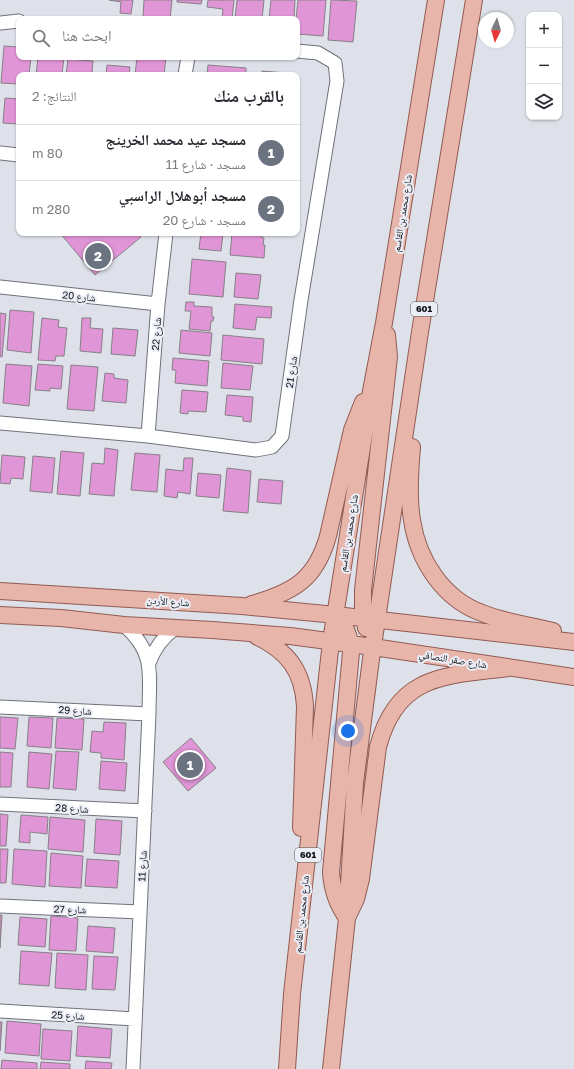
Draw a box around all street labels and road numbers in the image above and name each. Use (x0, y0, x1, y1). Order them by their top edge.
street label: شارع محمد بن القاسم (390, 173, 416, 253)
street label: شارع 20 (62, 288, 97, 305)
road number: 601 (411, 302, 437, 316)
street label: شارع 22 (149, 317, 164, 351)
street label: شارع 21 (283, 355, 300, 389)
street label: شارع محمد بن القاسم (336, 493, 362, 573)
street label: شارع الأردن (146, 594, 190, 610)
street label: شارع صقر النصافي (418, 648, 488, 673)
street label: شارع 29 (58, 703, 92, 718)
street label: شارع 28 (55, 801, 89, 816)
road number: 601 (295, 848, 321, 862)
street label: شارع 11 (135, 850, 150, 882)
street label: شارع محمد بن القاسم (291, 874, 313, 954)
street label: شارع 27 (53, 902, 87, 917)
street label: شارع 25 (51, 1008, 85, 1023)

